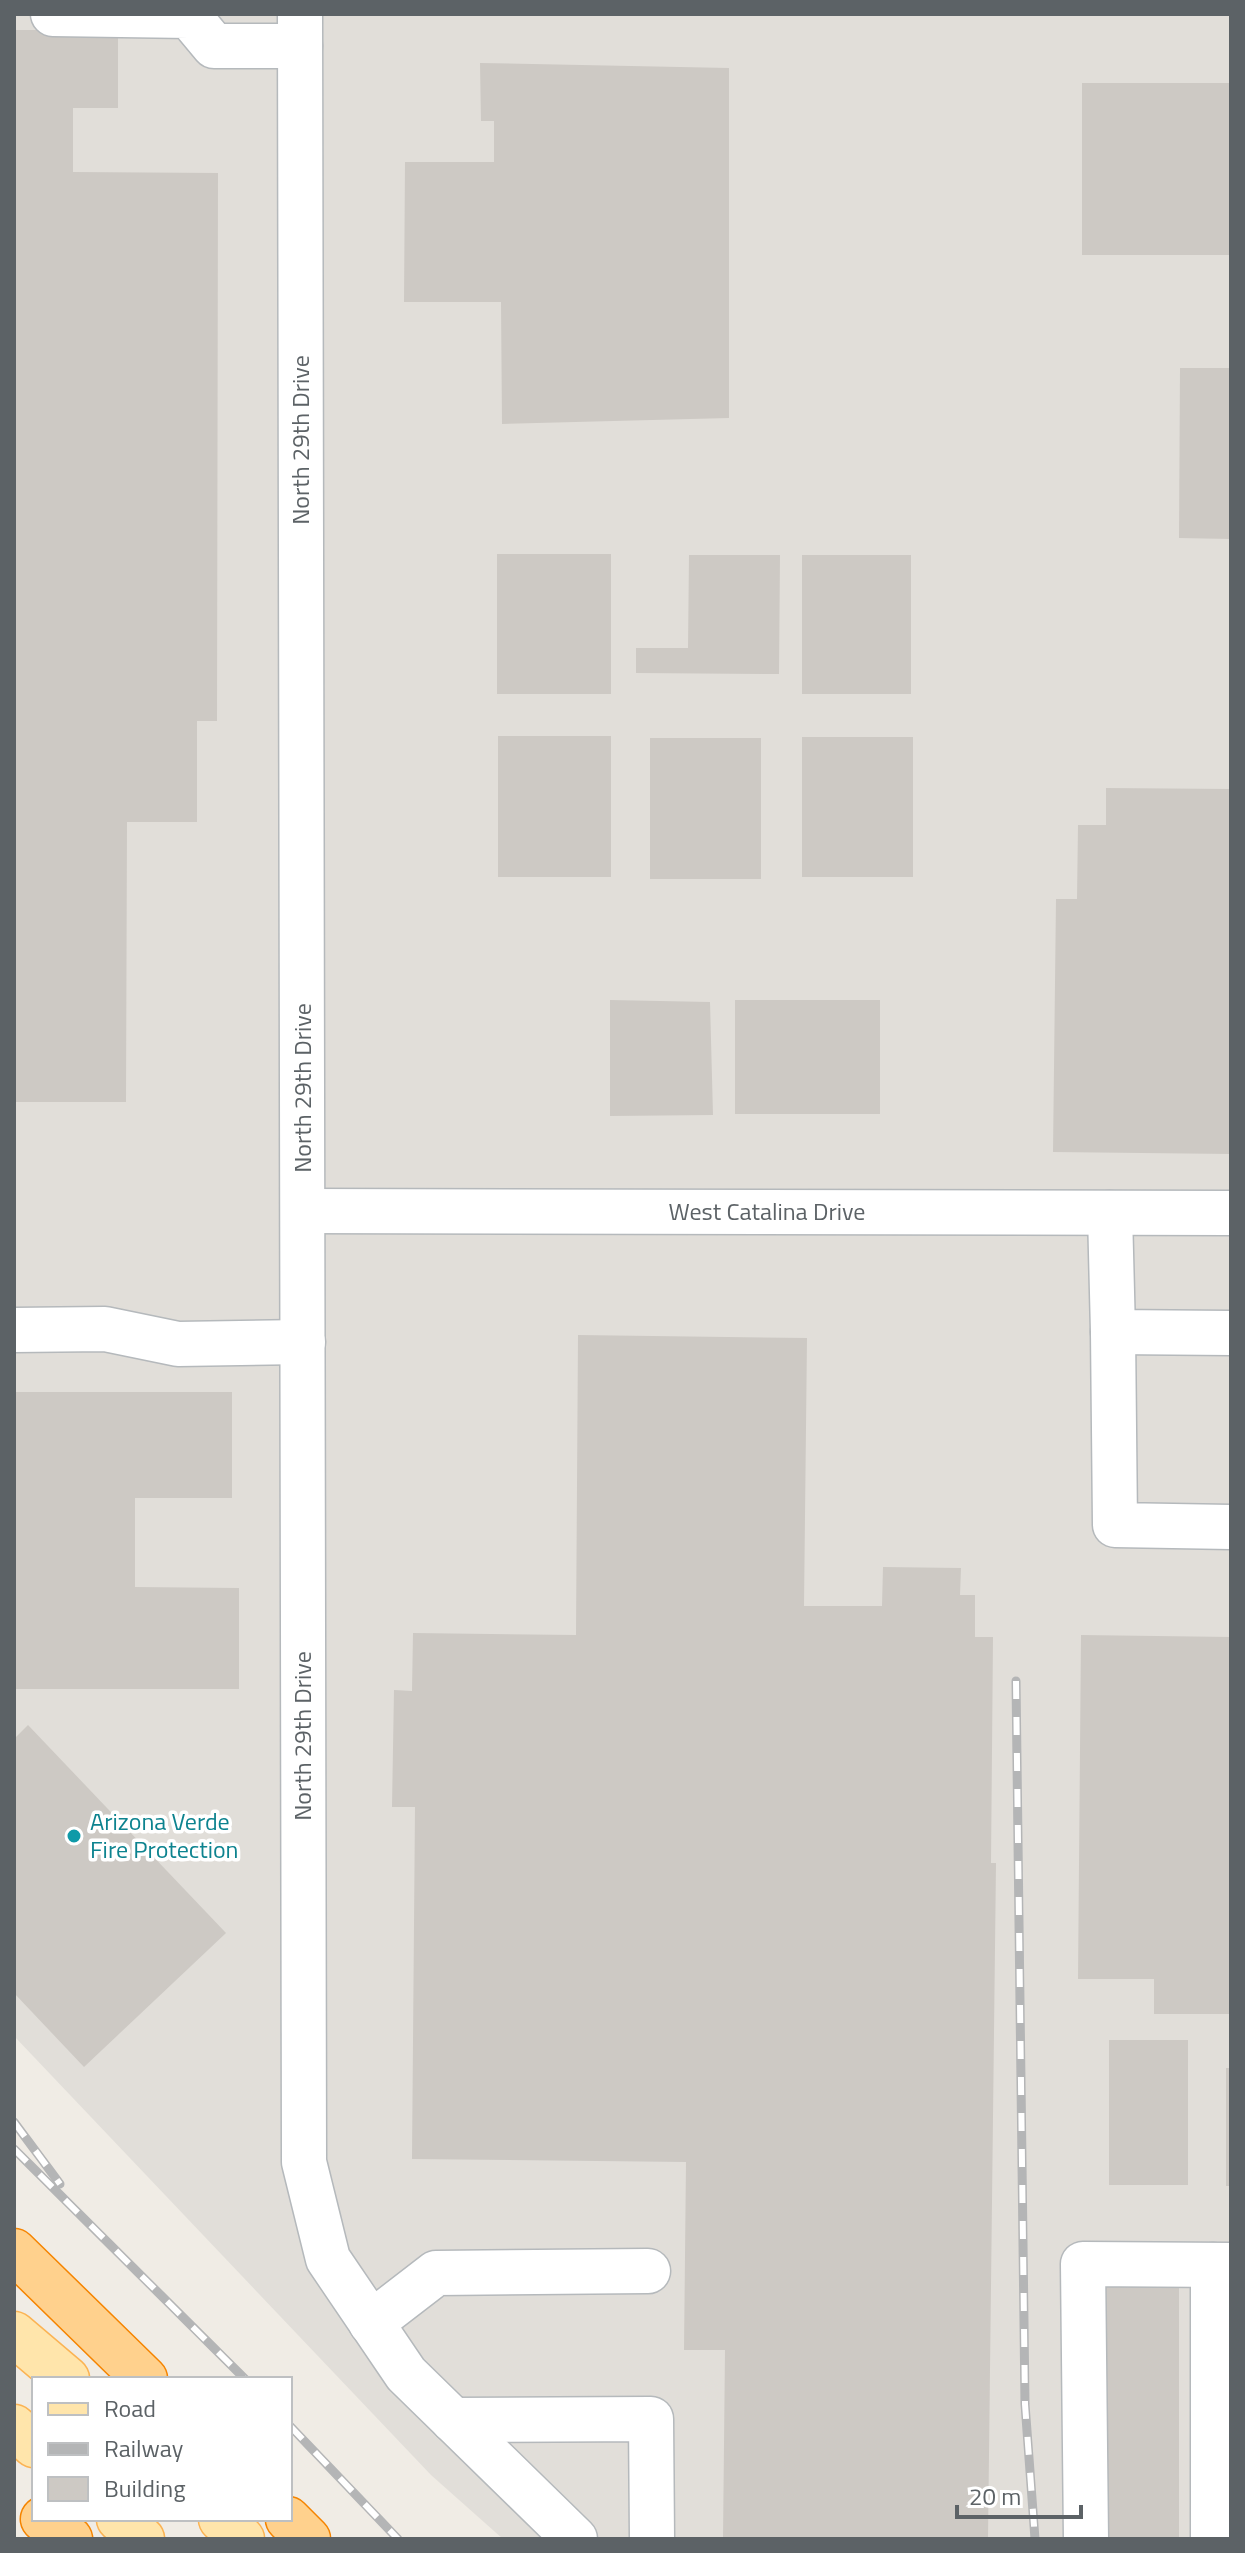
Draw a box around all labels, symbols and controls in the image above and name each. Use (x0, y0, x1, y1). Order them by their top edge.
street label: North 29th Drive (282, 355, 318, 525)
street label: North 29th Drive (284, 1003, 320, 1173)
street label: West Catalina Drive (669, 1193, 865, 1229)
street label: North 29th Drive (284, 1651, 320, 1821)
place label: Arizona Verde Fire Protection (90, 1803, 238, 1867)
marker: Arizona Verde Fire Protection (65, 1827, 83, 1845)
legend (32, 2377, 292, 2521)
text: Road (104, 2390, 156, 2426)
text: Railway (104, 2430, 184, 2466)
scale bar (957, 2469, 1081, 2519)
text: Building (104, 2470, 186, 2506)
text: 20 m (969, 2478, 1021, 2514)

